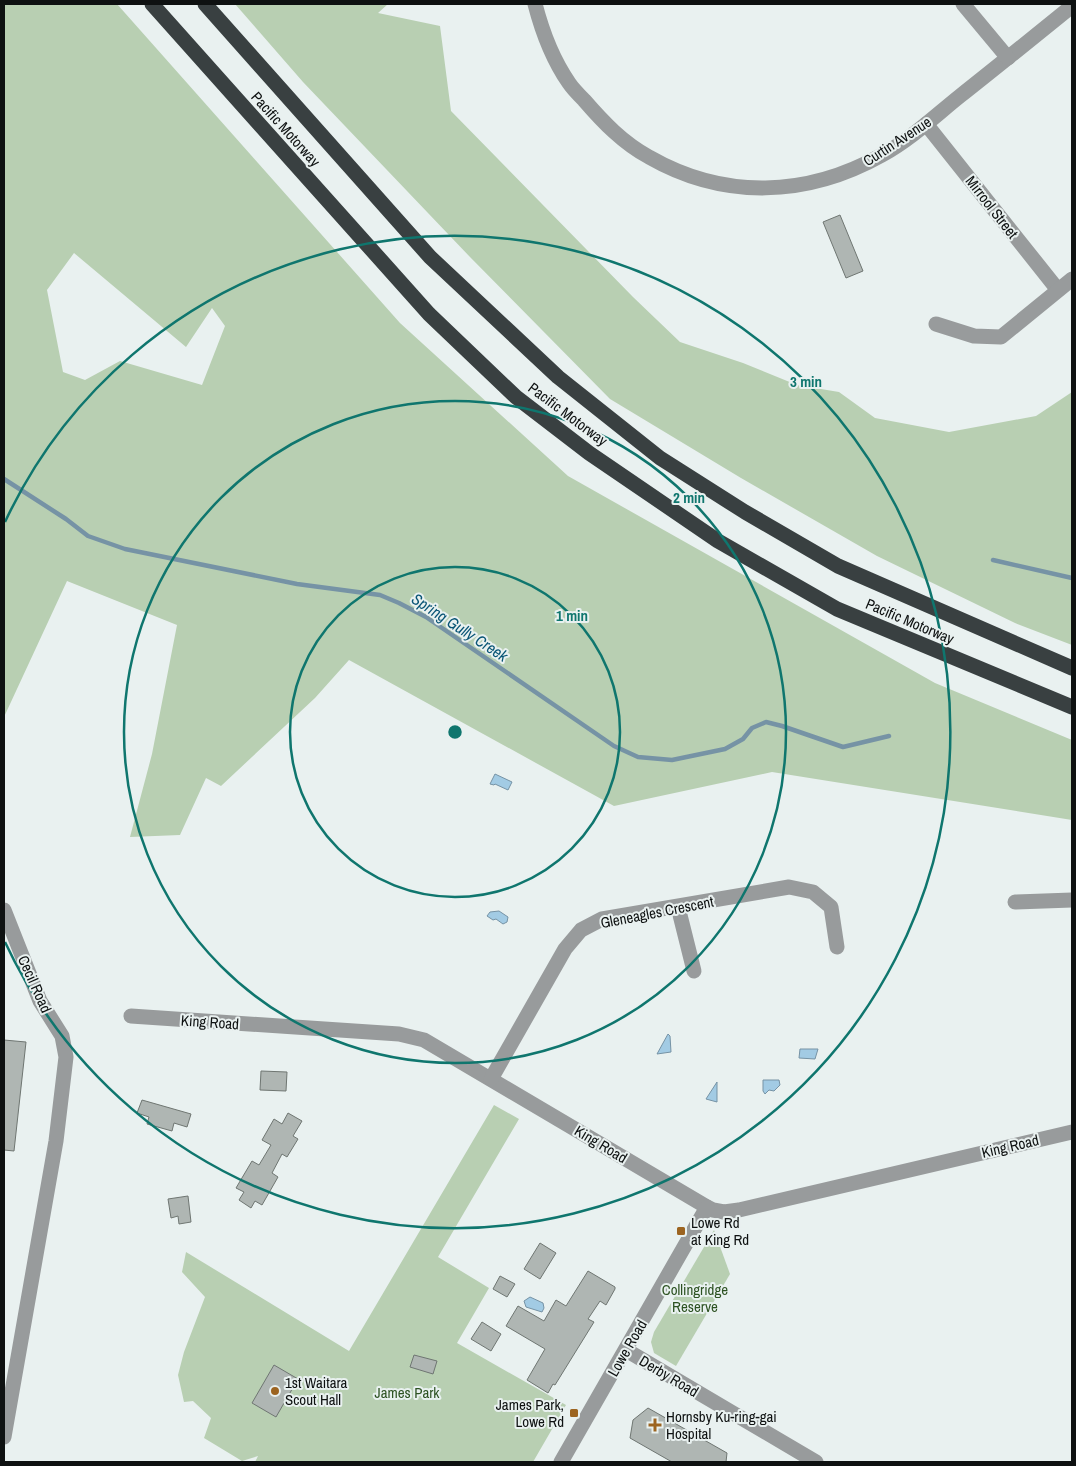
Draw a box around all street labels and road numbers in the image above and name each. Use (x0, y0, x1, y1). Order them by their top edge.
street label: Pacific Motorway (247, 87, 326, 172)
street label: Curtin Avenue (859, 111, 935, 171)
street label: Mirrool Street (961, 171, 1024, 243)
street label: Pacific Motorway (524, 377, 613, 451)
street label: Pacific Motorway (862, 593, 958, 649)
street label: Gleneagles Crescent (599, 891, 716, 933)
street label: Cecil Road (13, 952, 57, 1016)
street label: King Road (180, 1009, 240, 1035)
street label: King Road (571, 1120, 631, 1168)
street label: King Road (979, 1129, 1041, 1163)
street label: Lowe Road (602, 1316, 652, 1380)
street label: Derby Road (635, 1350, 703, 1402)

